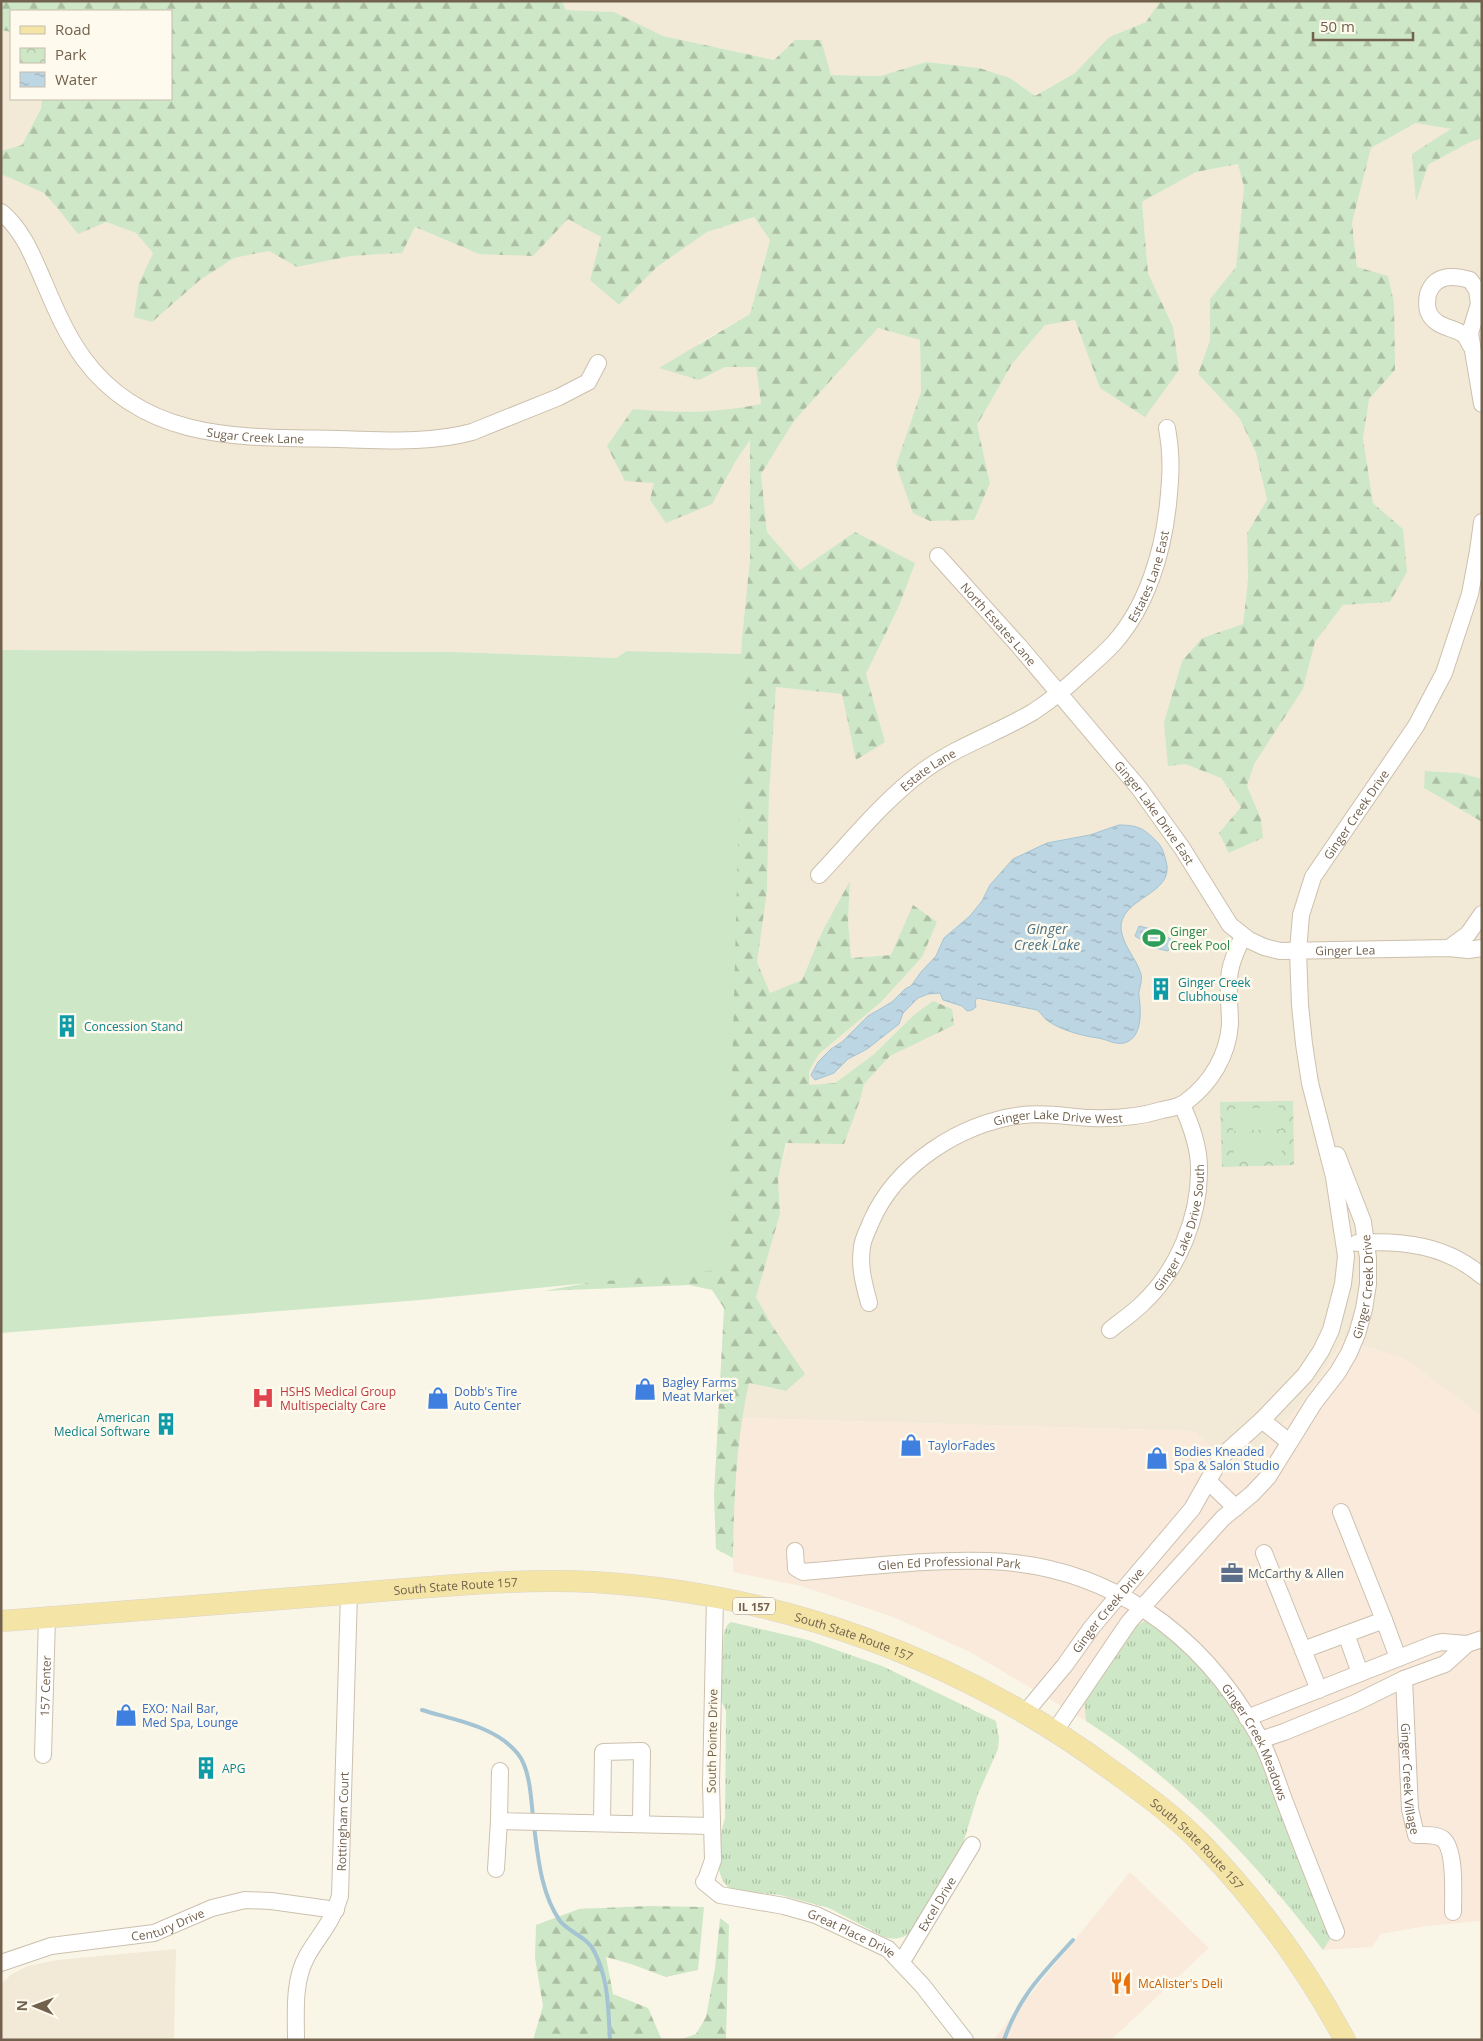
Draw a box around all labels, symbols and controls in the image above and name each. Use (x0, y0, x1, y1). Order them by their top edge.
legend (10, 10, 172, 100)
scale bar (1313, 10, 1413, 42)
text: 50 m (1320, 16, 1355, 36)
text: Road (55, 19, 91, 39)
text: Park (55, 44, 86, 64)
text: Water (55, 69, 97, 89)
street label: Sugar Creek Lane (205, 423, 305, 447)
street label: Estates Lane East (1123, 529, 1173, 625)
street label: North Estates Lane (957, 578, 1041, 669)
street label: Estate Lane (896, 744, 959, 795)
street label: Ginger Lake Drive East (1111, 757, 1199, 868)
street label: Ginger Creek Drive (1319, 766, 1393, 863)
water label: Ginger Creek Lake (1014, 919, 1080, 954)
place label: Ginger Creek Pool (1170, 923, 1230, 954)
sports icon: Ginger Creek Pool (1141, 925, 1167, 951)
street label: Ginger Lea (1315, 941, 1375, 959)
place label: Ginger Creek Clubhouse (1178, 974, 1251, 1005)
building icon: Ginger Creek Clubhouse (1148, 976, 1174, 1002)
building icon: Concession Stand (54, 1013, 80, 1039)
place label: Concession Stand (84, 1018, 183, 1035)
street label: Ginger Lake Drive West (991, 1106, 1123, 1129)
street label: Ginger Lake Drive South (1149, 1164, 1208, 1295)
street label: Ginger Creek Drive (1347, 1233, 1377, 1341)
place label: Bagley Farms Meat Market (662, 1374, 737, 1405)
shop icon: Bagley Farms Meat Market (632, 1376, 658, 1402)
place label: HSHS Medical Group Multispecialty Care (280, 1383, 396, 1414)
place label: Dobb's Tire Auto Center (454, 1383, 521, 1414)
hospital icon: HSHS Medical Group Multispecialty Care (250, 1385, 276, 1411)
shop icon: Dobb's Tire Auto Center (425, 1385, 451, 1411)
place label: American Medical Software (54, 1409, 150, 1440)
building icon: American Medical Software (153, 1411, 179, 1437)
shop icon: TaylorFades (898, 1432, 924, 1458)
place label: TaylorFades (928, 1437, 995, 1454)
place label: Bodies Kneaded Spa & Salon Studio (1174, 1443, 1279, 1474)
shop icon: Bodies Kneaded Spa & Salon Studio (1144, 1445, 1170, 1471)
street label: Glen Ed Professional Park (877, 1552, 1023, 1574)
office icon: McCarthy & Allen (1219, 1560, 1245, 1586)
street label: Ginger Creek Drive (1068, 1564, 1147, 1656)
place label: McCarthy & Allen (1248, 1565, 1344, 1582)
street label: South State Route 157 (393, 1573, 518, 1599)
road number: IL 157 (733, 1598, 775, 1614)
street label: South State Route 157 (793, 1608, 916, 1665)
street label: 157 Center (36, 1655, 54, 1717)
street label: Ginger Creek Meadows (1218, 1680, 1292, 1803)
street label: South Pointe Drive (703, 1688, 721, 1793)
place label: EXO: Nail Bar, Med Spa, Lounge (142, 1700, 239, 1731)
shop icon: EXO: Nail Bar, Med Spa, Lounge (113, 1702, 139, 1728)
street label: Ginger Creek Village (1398, 1723, 1424, 1836)
building icon: APG (193, 1755, 219, 1781)
place label: APG (222, 1760, 246, 1777)
street label: Rottingham Court (332, 1771, 352, 1872)
street label: South State Route 157 (1147, 1794, 1248, 1893)
street label: Excel Drive (914, 1873, 960, 1934)
street label: Century Drive (130, 1904, 207, 1944)
street label: Great Place Drive (806, 1905, 900, 1961)
restaurant icon: McAlister's Deli (1108, 1970, 1134, 1996)
place label: McAlister's Deli (1138, 1975, 1223, 1992)
north arrow (10, 1981, 60, 2031)
text: N (12, 2000, 31, 2012)

